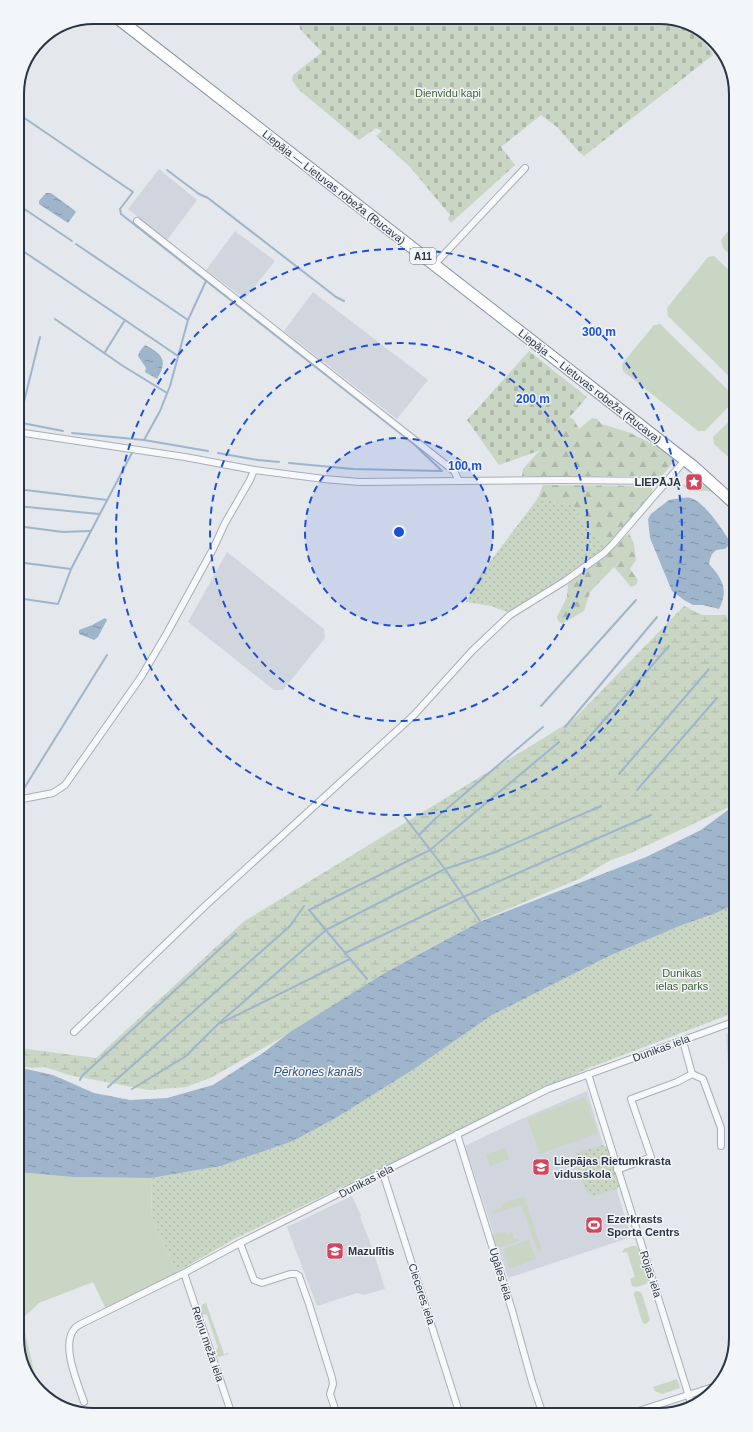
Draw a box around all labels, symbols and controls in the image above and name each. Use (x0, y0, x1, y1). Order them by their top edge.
park label: Dienvidu kapi (415, 87, 481, 99)
street label: Liepāja — Lietuvas robeža (Rucava) (260, 127, 408, 247)
road number: A11 (410, 248, 436, 264)
text: 300 m (582, 325, 616, 339)
street label: Liepāja — Lietuvas robeža (Rucava) (516, 326, 664, 446)
text: 200 m (516, 392, 550, 406)
text: 100 m (448, 459, 482, 473)
place icon: LIEPĀJA (684, 472, 704, 492)
place label: LIEPĀJA (635, 476, 681, 488)
centre of rings (392, 525, 406, 539)
park label: Dunikas ielas parks (656, 967, 709, 992)
street label: Dunikas iela (631, 1032, 692, 1064)
water label: Pērkones kanāls (274, 1065, 362, 1079)
place label: Liepājas Rietumkrasta vidusskola (554, 1155, 672, 1180)
school or university icon: Liepājas Rietumkrasta vidusskola (531, 1157, 551, 1177)
street label: Dunikas iela (337, 1162, 396, 1200)
place label: Ezerkrasts Sporta Centrs (607, 1213, 680, 1238)
sports icon: Ezerkrasts Sporta Centrs (584, 1215, 604, 1235)
school or university icon: Mazulītis (325, 1241, 345, 1261)
place label: Mazulītis (348, 1245, 394, 1257)
street label: Ugāles iela (487, 1246, 515, 1303)
street label: Rojas iela (638, 1249, 664, 1300)
street label: Cieceres iela (406, 1262, 438, 1327)
street label: Reiņu meža iela (189, 1305, 227, 1384)

